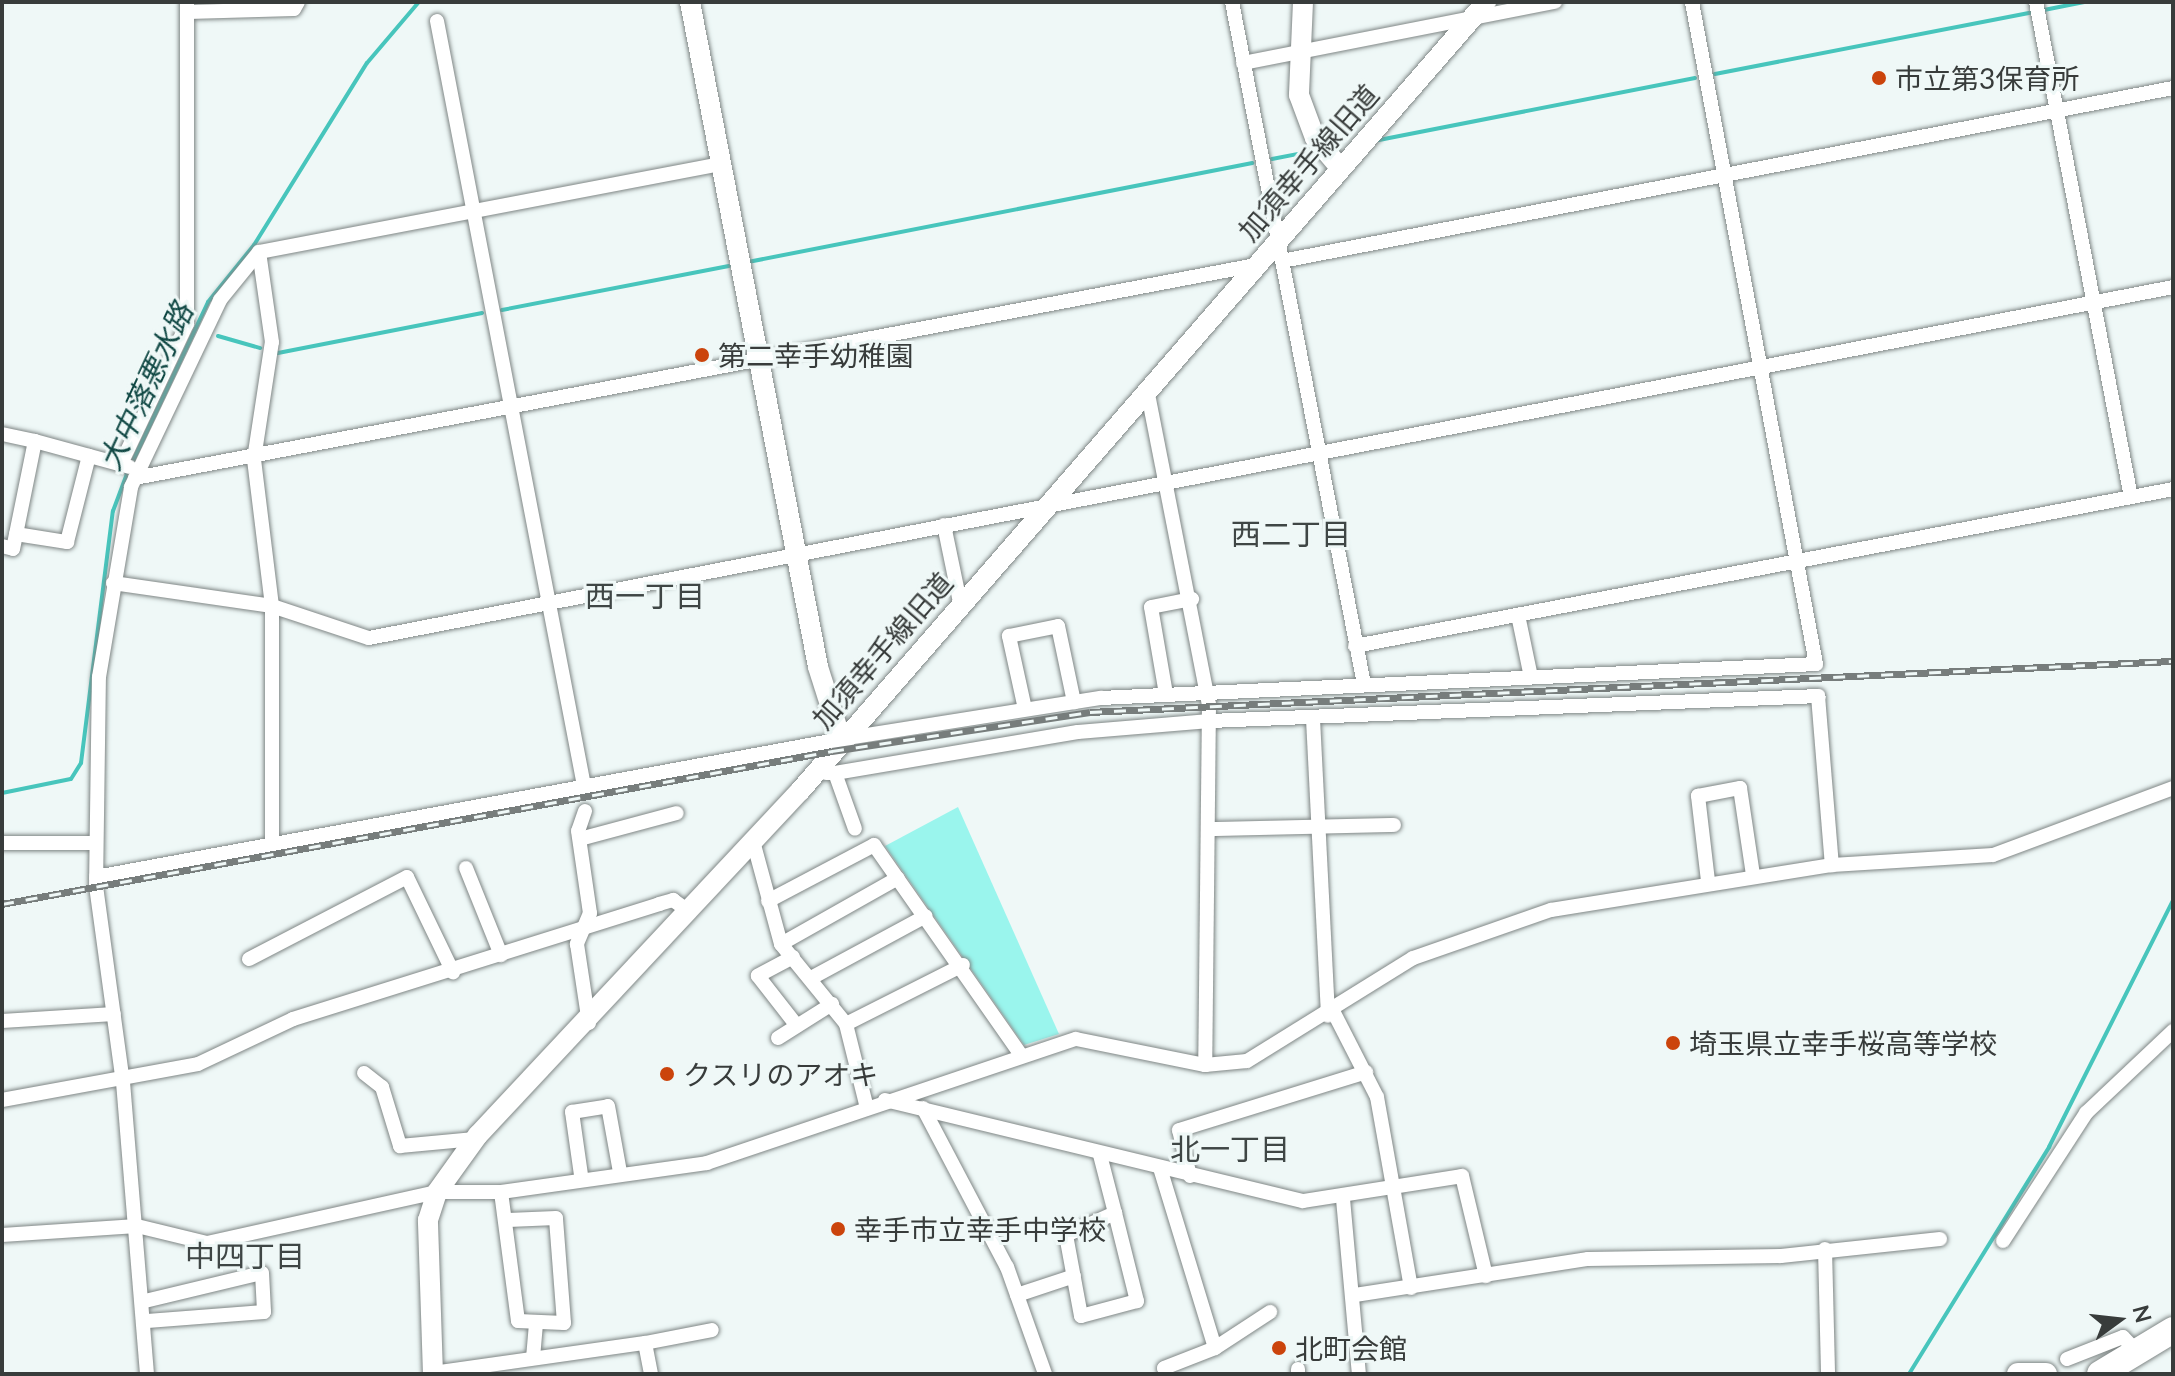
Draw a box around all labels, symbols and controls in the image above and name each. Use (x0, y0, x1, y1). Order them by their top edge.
place label: 市立第3保育所 (1895, 61, 2079, 95)
marker: 市立第3保育所 (1870, 69, 1888, 87)
street label: 加須幸手線旧道 (1231, 77, 1385, 247)
water label: 大中落悪水路 (91, 297, 199, 475)
place label: 第二幸手幼稚園 (718, 338, 914, 372)
marker: 第二幸手幼稚園 (693, 346, 711, 364)
district label: 西二丁目 (1231, 515, 1351, 551)
street label: 加須幸手線旧道 (805, 565, 959, 735)
district label: 西一丁目 (585, 577, 705, 613)
place label: 埼玉県立幸手桜高等学校 (1689, 1026, 1997, 1060)
marker: 埼玉県立幸手桜高等学校 (1664, 1034, 1682, 1052)
place label: クスリのアオキ (683, 1057, 879, 1091)
marker: クスリのアオキ (658, 1065, 676, 1083)
district label: 北一丁目 (1170, 1130, 1290, 1166)
place label: 幸手市立幸手中学校 (854, 1212, 1106, 1246)
marker: 幸手市立幸手中学校 (829, 1220, 847, 1238)
district label: 中四丁目 (185, 1237, 305, 1273)
north arrow (2079, 1280, 2159, 1360)
text: N (2127, 1302, 2158, 1325)
place label: 北町会館 (1295, 1331, 1407, 1365)
marker: 北町会館 (1270, 1339, 1288, 1357)

